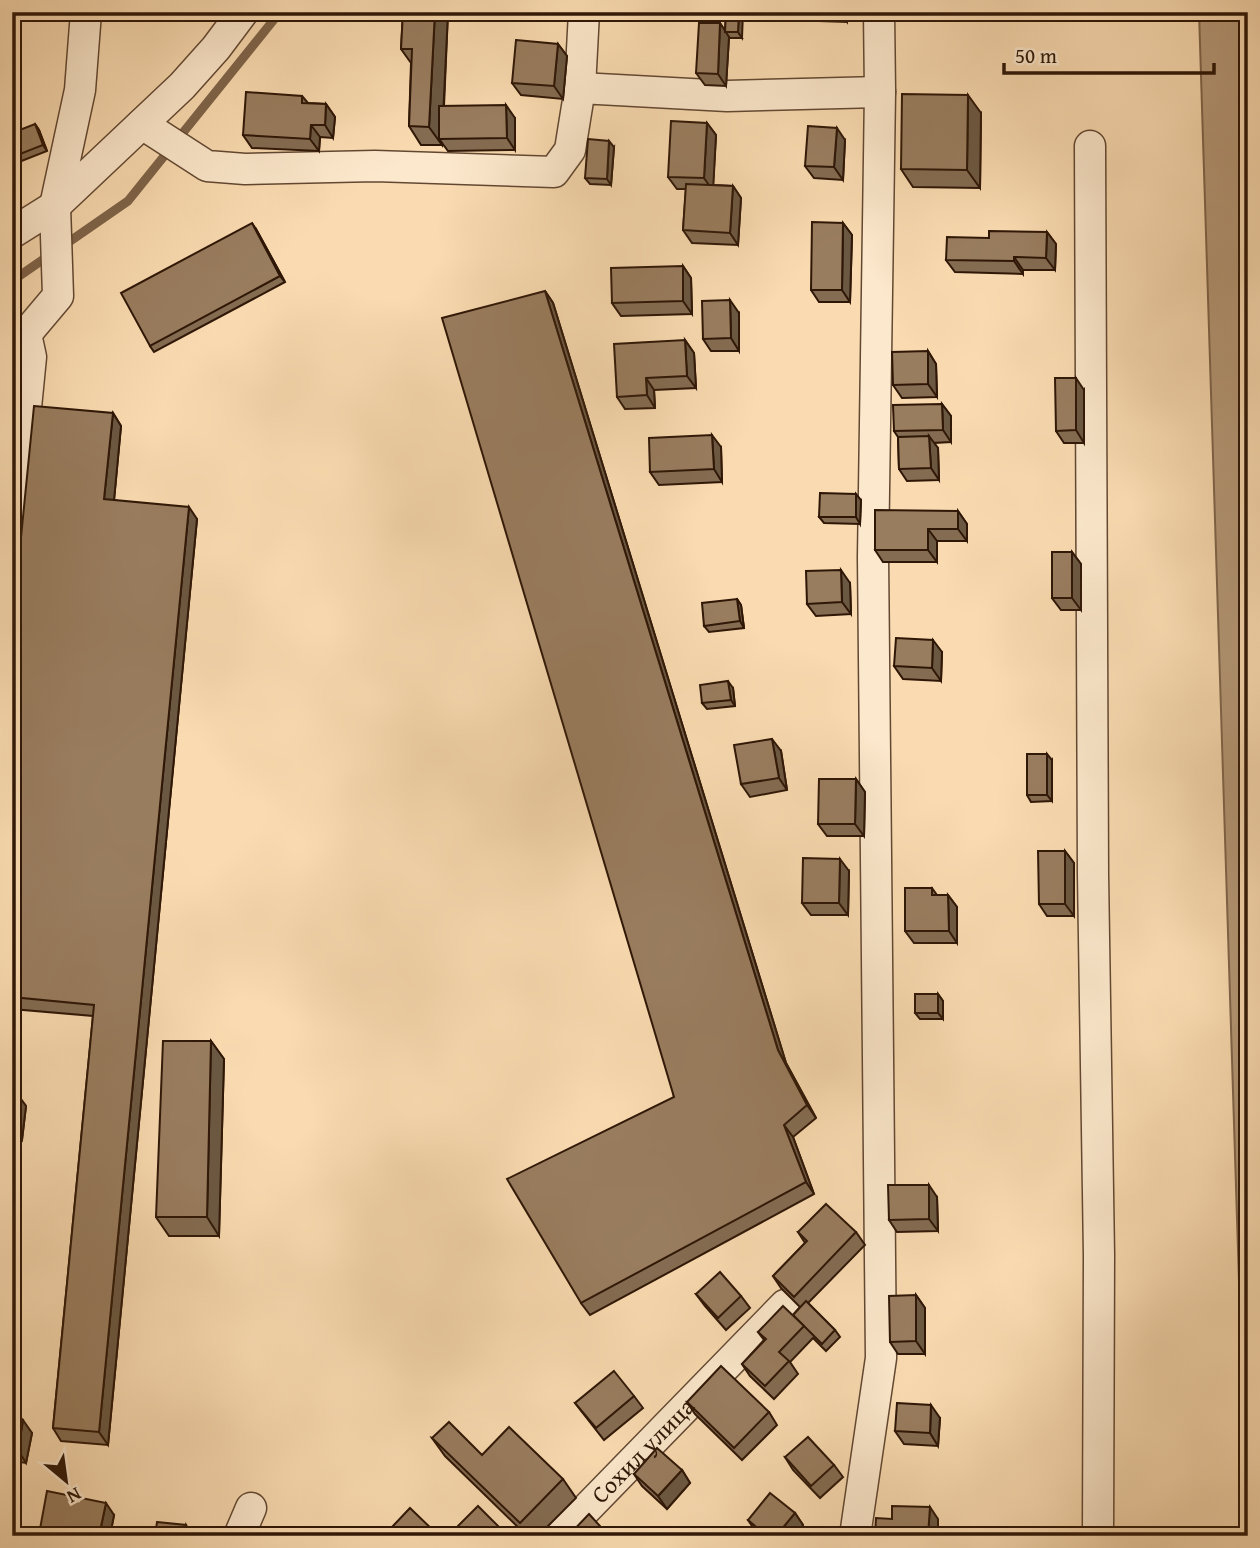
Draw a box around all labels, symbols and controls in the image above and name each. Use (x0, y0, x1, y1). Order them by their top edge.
scale bar (1004, 32, 1214, 76)
text: 50 m (1015, 40, 1057, 71)
street label: Сохил улица (583, 1389, 703, 1511)
north arrow (32, 1446, 102, 1516)
text: N (62, 1481, 87, 1511)

